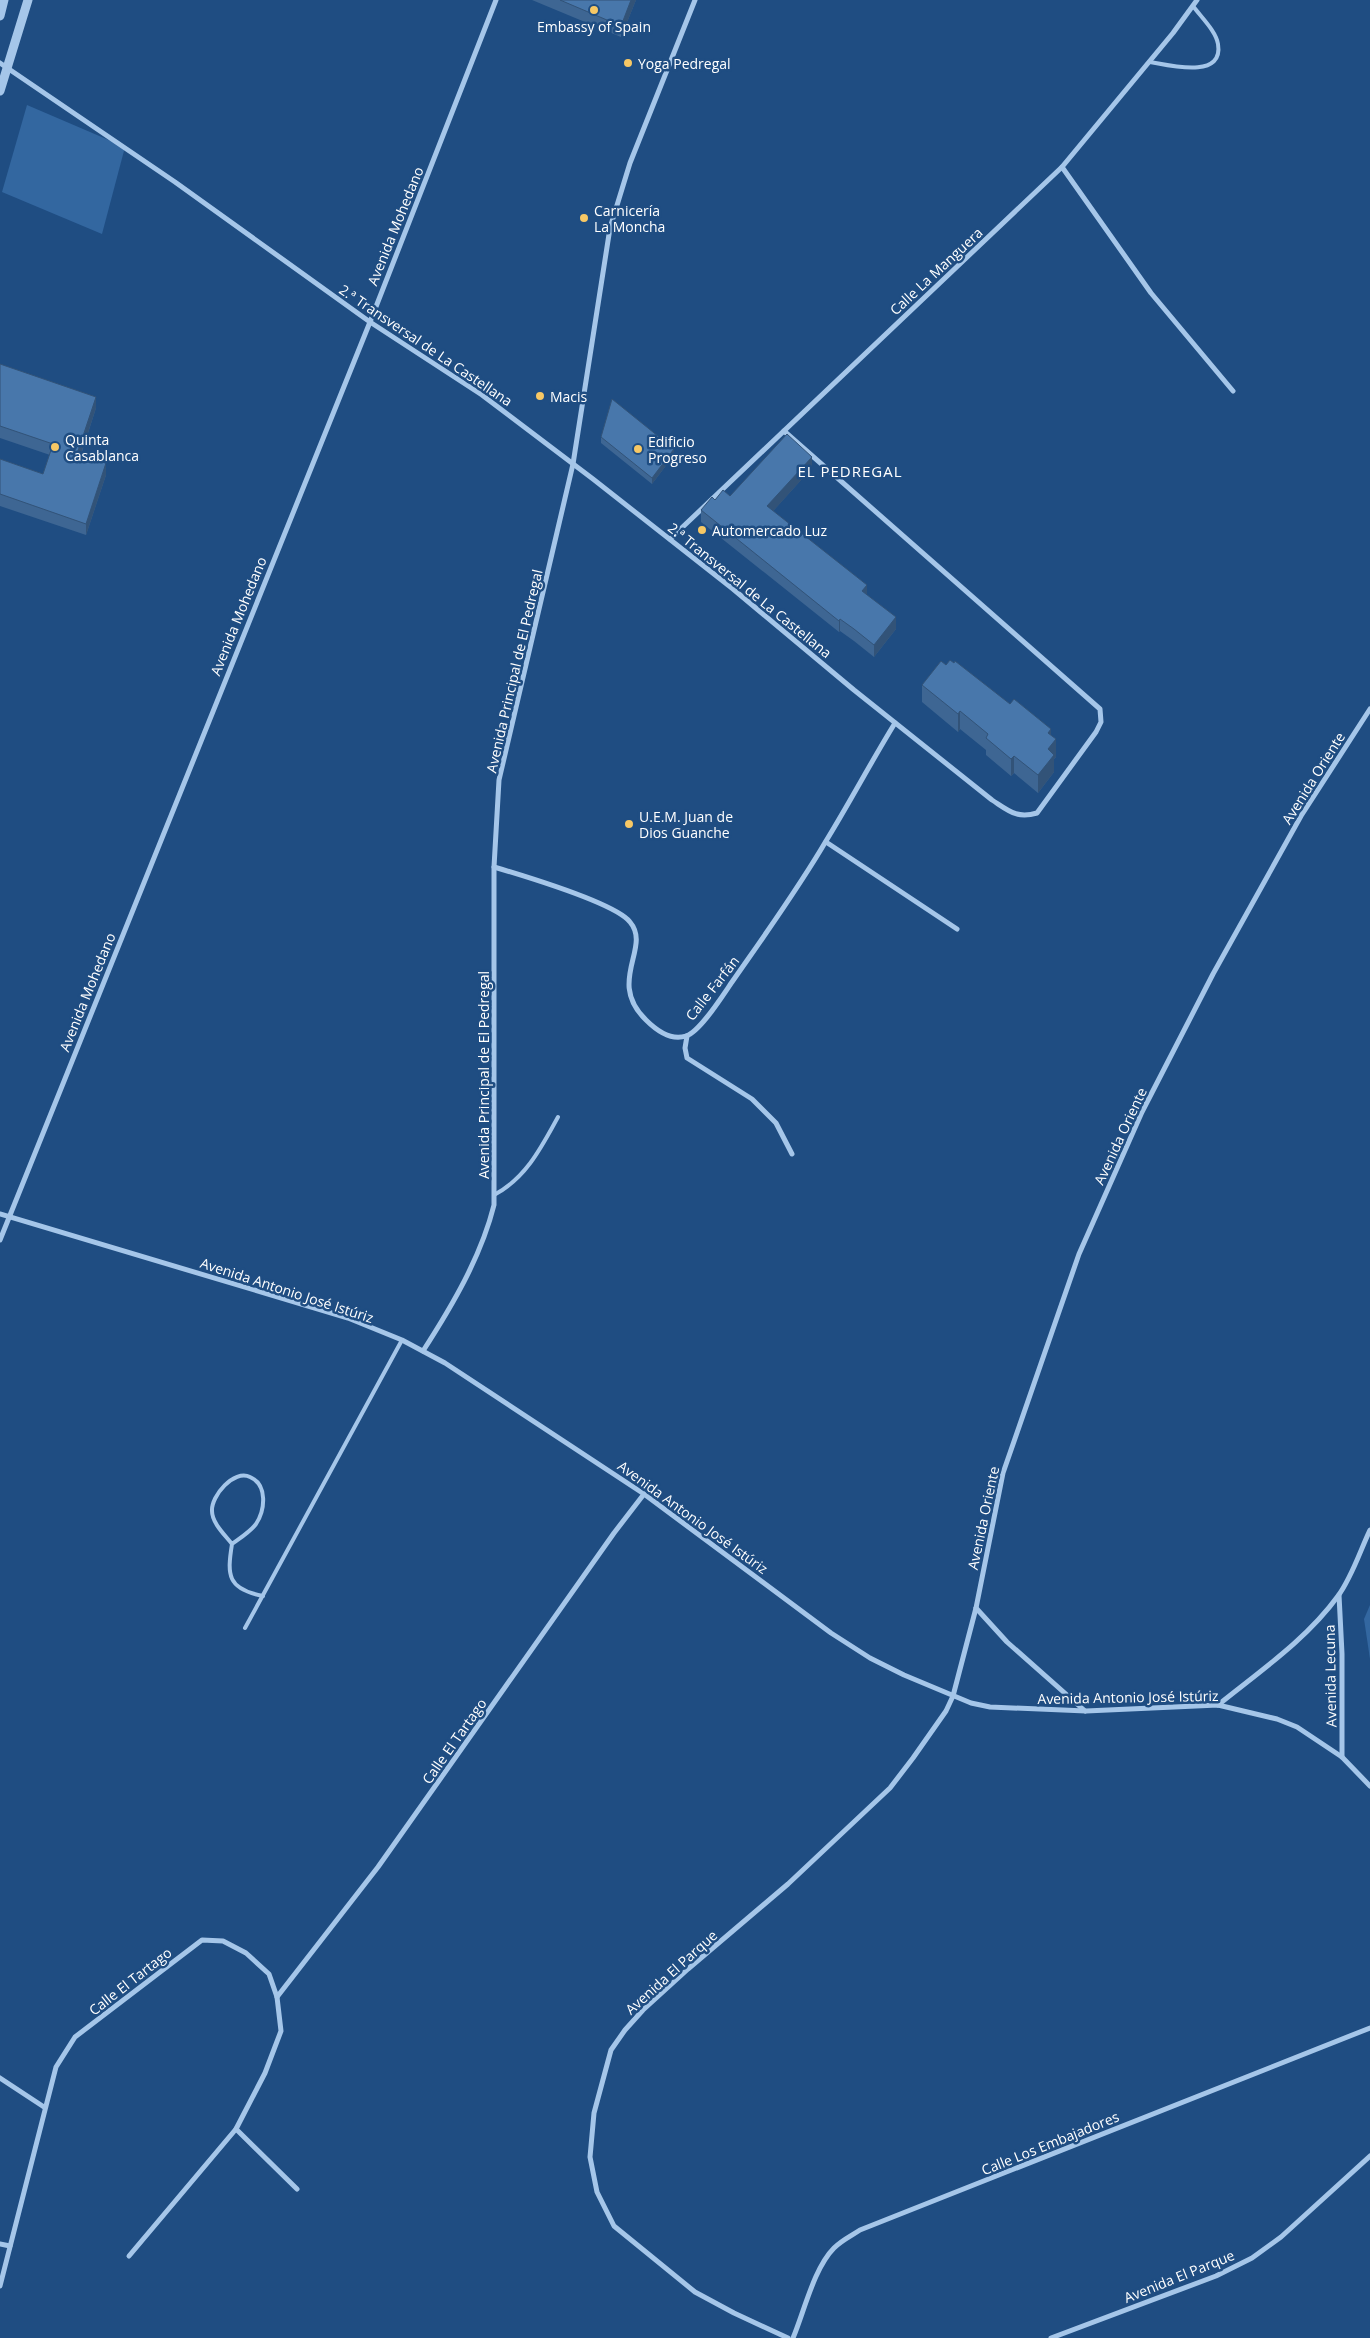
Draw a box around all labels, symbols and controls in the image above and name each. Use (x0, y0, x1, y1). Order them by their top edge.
marker: Embassy of Spain (588, 4, 600, 16)
place label: Embassy of Spain (537, 17, 651, 36)
place label: Yoga Pedregal (638, 54, 731, 73)
marker: Yoga Pedregal (622, 57, 634, 69)
street label: Avenida Mohedano (362, 164, 428, 288)
place label: Carnicería La Moncha (594, 201, 665, 236)
marker: Carnicería La Moncha (578, 212, 590, 224)
street label: Calle La Manguera (885, 223, 987, 319)
street label: 2.ª Transversal de La Castellana (336, 280, 516, 410)
place label: Macis (550, 387, 588, 406)
marker: Macis (534, 390, 546, 402)
place label: Quinta Casablanca (65, 430, 139, 465)
place label: Edificio Progreso (648, 432, 707, 467)
marker: Quinta Casablanca (49, 441, 61, 453)
marker: Edificio Progreso (632, 443, 644, 455)
district label: EL PEDREGAL (797, 461, 903, 481)
street label: 2.ª Transversal de La Castellana (664, 518, 836, 662)
place label: Automercado Luz (712, 521, 827, 540)
marker: Automercado Luz (696, 524, 708, 536)
street label: Avenida Mohedano (205, 554, 271, 678)
street label: Avenida Principal de El Pedregal (481, 567, 547, 775)
street label: Avenida Oriente (1277, 728, 1349, 828)
place label: U.E.M. Juan de Dios Guanche (639, 807, 733, 842)
marker: U.E.M. Juan de Dios Guanche (623, 818, 635, 830)
street label: Avenida Mohedano (54, 930, 120, 1054)
street label: Calle Farfán (681, 952, 743, 1024)
street label: Avenida Principal de El Pedregal (474, 971, 493, 1179)
street label: Avenida Oriente (1089, 1084, 1151, 1188)
street label: Avenida Antonio José Istúriz (198, 1253, 376, 1327)
street label: Avenida Antonio José Istúriz (614, 1456, 772, 1578)
street label: Avenida Oriente (963, 1464, 1003, 1571)
street label: Avenida Lecuna (1320, 1625, 1340, 1727)
street label: Avenida Antonio José Istúriz (1037, 1686, 1219, 1708)
street label: Calle El Tartago (418, 1695, 490, 1787)
street label: Avenida El Parque (621, 1925, 721, 2018)
street label: Calle El Tartago (85, 1943, 175, 2019)
street label: Calle Los Embajadores (978, 2107, 1122, 2179)
street label: Avenida El Parque (1121, 2245, 1237, 2307)

